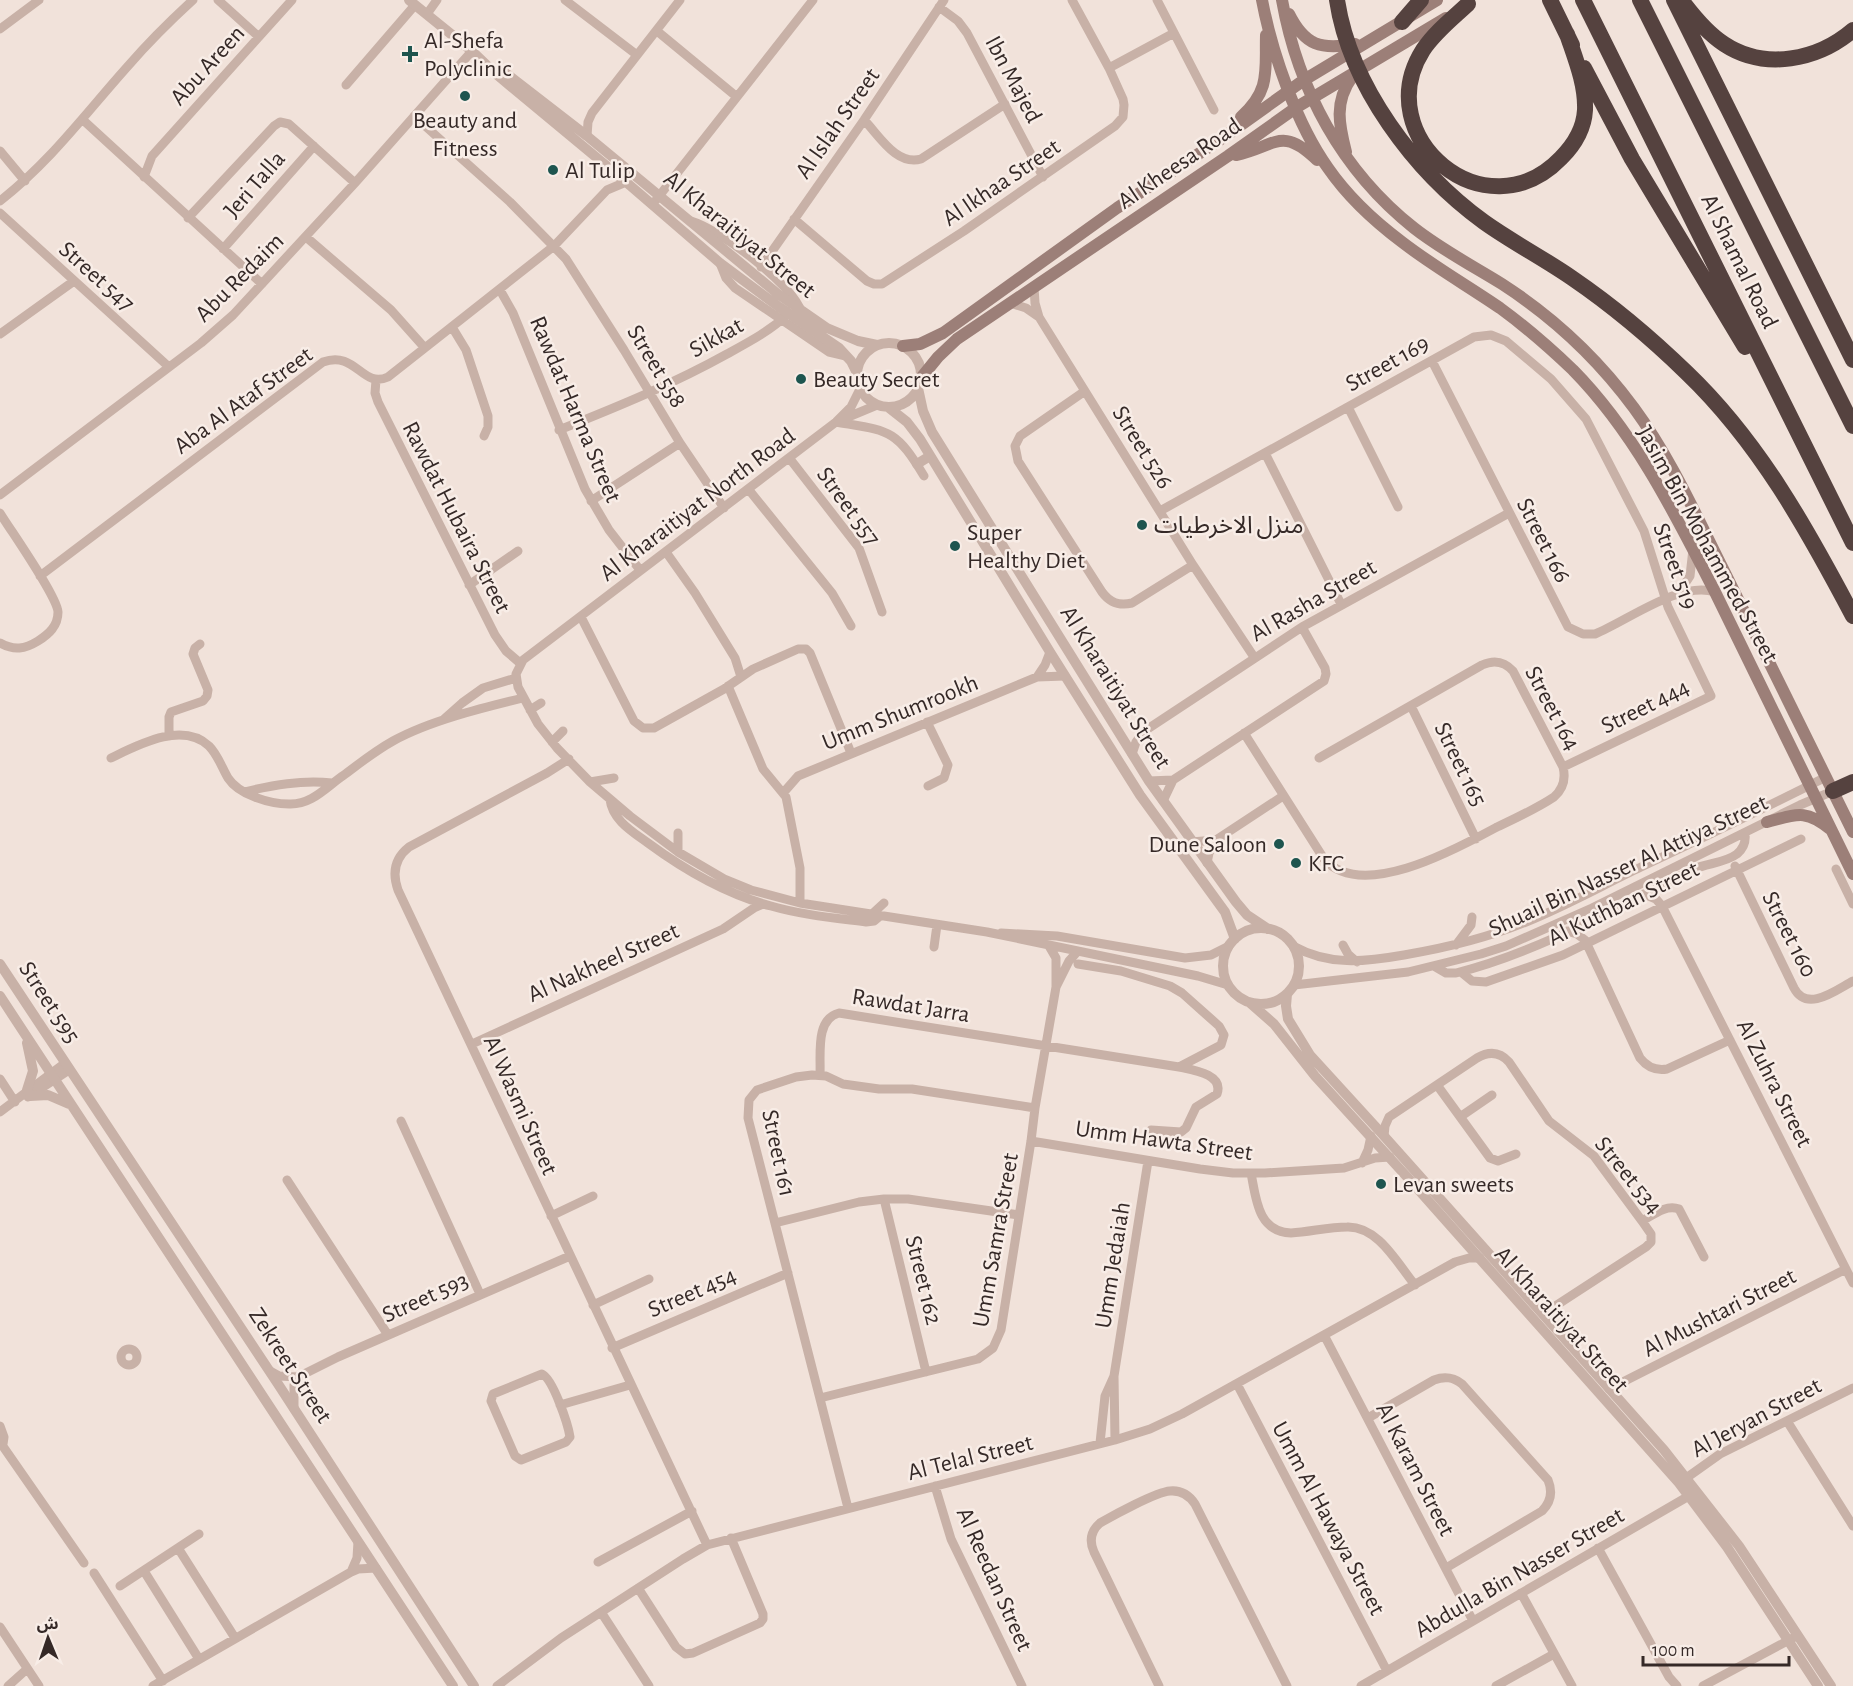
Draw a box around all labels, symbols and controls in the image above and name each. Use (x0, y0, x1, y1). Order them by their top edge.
street label: Abu Areen (166, 21, 250, 110)
place label: Al-Shefa Polyclinic (424, 29, 511, 81)
street label: Ibn Majed (980, 32, 1046, 127)
marker: Al-Shefa Polyclinic (401, 45, 419, 63)
street label: Al Islah Street (791, 64, 885, 183)
marker: Beauty and Fitness (458, 89, 472, 103)
place label: Beauty and Fitness (413, 109, 517, 161)
street label: Al Kheesa Road (1114, 114, 1246, 214)
street label: Al Ikhaa Street (938, 135, 1065, 231)
street label: Jeri Talla (220, 147, 290, 223)
place label: Al Tulip (565, 159, 635, 183)
marker: Al Tulip (546, 163, 560, 177)
street label: Al Kharaitiyat Street (659, 167, 820, 303)
street label: Al Shamal Road (1696, 191, 1782, 332)
street label: Abu Redaim (191, 229, 289, 327)
street label: Street 547 (54, 237, 139, 316)
street label: Rawdat Harma Street (525, 313, 625, 506)
street label: Sikkat (686, 313, 748, 362)
street label: Street 558 (622, 321, 690, 412)
street label: Street 169 (1342, 331, 1433, 396)
street label: Aba Al Ataf Street (170, 343, 318, 459)
place label: Beauty Secret (813, 368, 940, 392)
marker: Beauty Secret (794, 372, 808, 386)
street label: Street 526 (1107, 402, 1177, 493)
street label: Rawdat Hubaira Street (397, 418, 515, 617)
street label: Jasim Bin Mohammed Street (1632, 422, 1782, 667)
street label: Al Kharaitiyat North Road (595, 424, 800, 586)
street label: Street 557 (812, 463, 885, 550)
street label: Street 166 (1512, 494, 1575, 587)
place label: منزل الاخرطيات (1154, 514, 1304, 539)
marker: منزل الاخرطيات (1135, 518, 1149, 532)
street label: Street 519 (1648, 520, 1702, 613)
place label: Super Healthy Diet (967, 521, 1085, 573)
marker: Super Healthy Diet (948, 539, 962, 553)
street label: Al Rasha Street (1247, 555, 1381, 646)
street label: Al Kharaitiyat Street (1055, 602, 1175, 774)
street label: Street 164 (1520, 662, 1584, 755)
street label: Umm Shumrookh (819, 671, 982, 755)
street label: Street 444 (1597, 675, 1693, 739)
street label: Street 165 (1430, 719, 1491, 810)
street label: Shuail Bin Nasser Al Attiya Street (1485, 790, 1772, 941)
place label: Dune Saloon (1149, 833, 1267, 857)
marker: Dune Saloon (1272, 837, 1286, 851)
place label: KFC (1308, 852, 1344, 876)
marker: KFC (1289, 856, 1303, 870)
street label: Al Kuthban Street (1544, 857, 1703, 951)
street label: Street 160 (1757, 888, 1821, 981)
street label: Al Nakheel Street (524, 919, 683, 1007)
street label: Street 595 (14, 958, 84, 1048)
street label: Rawdat Jarra (850, 985, 971, 1027)
street label: Al Zuhra Street (1732, 1016, 1817, 1151)
street label: Al Wasmi Street (479, 1032, 562, 1179)
street label: Street 161 (757, 1108, 799, 1199)
street label: Umm Hawta Street (1074, 1117, 1254, 1165)
street label: Street 534 (1590, 1132, 1666, 1219)
street label: Umm Samra Street (969, 1151, 1023, 1329)
place label: Levan sweets (1393, 1173, 1514, 1197)
marker: Levan sweets (1374, 1177, 1388, 1191)
street label: Umm Jedaiah (1091, 1200, 1135, 1330)
street label: Street 162 (900, 1233, 946, 1327)
street label: Al Kharaitiyat Street (1490, 1242, 1633, 1397)
street label: Street 454 (645, 1264, 740, 1322)
street label: Al Mushtari Street (1639, 1264, 1800, 1362)
street label: Street 593 (379, 1268, 472, 1328)
street label: Zekreet Street (244, 1304, 336, 1428)
street label: Al Jeryan Street (1688, 1373, 1826, 1462)
street label: Al Karam Street (1371, 1399, 1459, 1540)
street label: Umm Al Hawaya Street (1267, 1418, 1389, 1619)
street label: Al Telal Street (905, 1431, 1036, 1485)
street label: Abdulla Bin Nasser Street (1411, 1503, 1628, 1642)
street label: Al Reedan Street (952, 1504, 1037, 1655)
north arrow (18, 1608, 78, 1668)
text: ش (36, 1616, 59, 1633)
scale bar (1643, 1629, 1788, 1667)
text: 100 m (1652, 1642, 1695, 1660)

